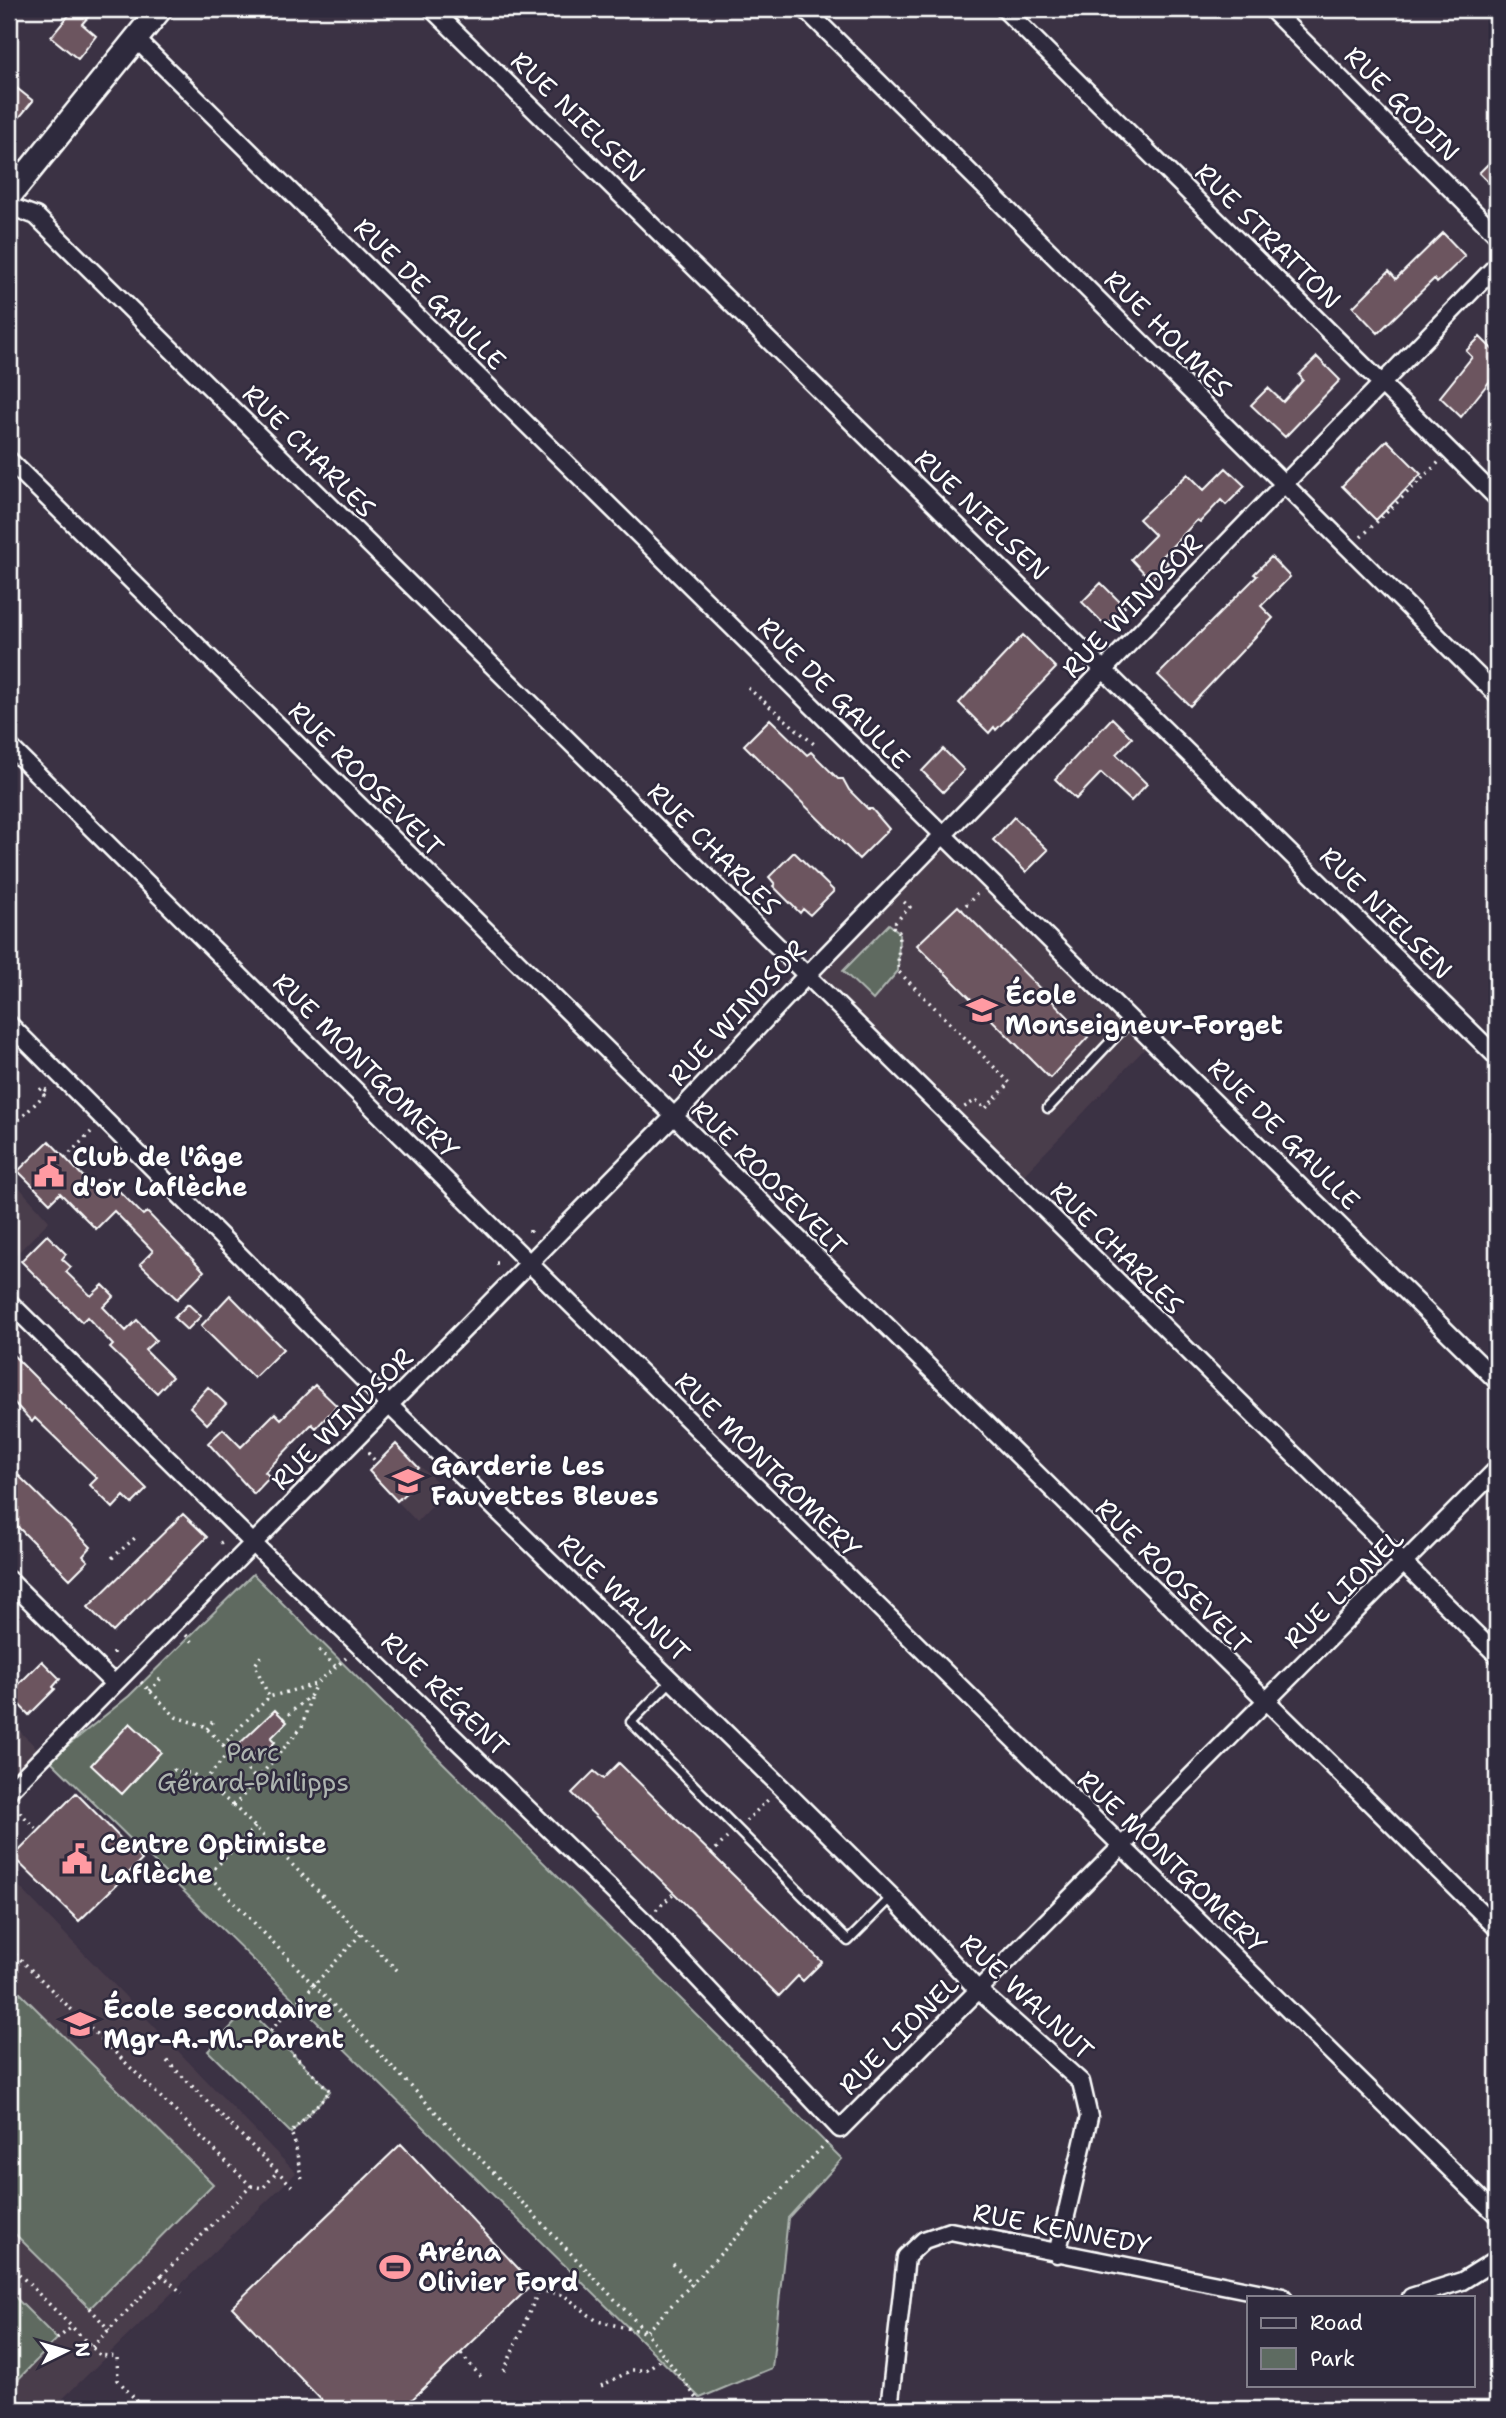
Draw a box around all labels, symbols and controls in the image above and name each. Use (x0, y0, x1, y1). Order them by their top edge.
street label: RUE GODIN (1337, 38, 1468, 169)
street label: RUE NIELSEN (503, 43, 653, 190)
street label: RUE STRATTON (1188, 155, 1349, 316)
street label: RUE DE GAULLE (347, 210, 514, 377)
street label: RUE HOLMES (1097, 262, 1240, 405)
street label: RUE CHARLES (235, 376, 384, 525)
street label: RUE NIELSEN (907, 441, 1057, 588)
street label: RUE WINDSOR (1054, 526, 1209, 685)
street label: RUE DE GAULLE (751, 609, 918, 776)
street label: RUE ROOSEVELT (281, 693, 452, 864)
street label: RUE CHARLES (640, 774, 789, 923)
street label: RUE NIELSEN (1312, 839, 1460, 987)
street label: RUE WINDSOR (660, 932, 814, 1093)
street label: RUE MONTGOMERY (266, 965, 467, 1167)
place label: École Monseigneur-Forget (1005, 976, 1283, 1042)
school or university icon: École Monseigneur-Forget (965, 993, 999, 1027)
street label: RUE DE GAULLE (1201, 1050, 1368, 1217)
street label: RUE ROOSEVELT (684, 1092, 855, 1263)
place label: Club de l'âge d'or Laflèche (72, 1139, 248, 1204)
public building icon: Club de l'âge d'or Laflèche (32, 1155, 66, 1189)
street label: RUE CHARLES (1043, 1173, 1192, 1322)
street label: RUE WINDSOR (263, 1340, 420, 1497)
street label: RUE MONTGOMERY (668, 1364, 869, 1566)
place label: Garderie Les Fauvettes Bleues (431, 1448, 659, 1513)
school or university icon: Garderie Les Fauvettes Bleues (391, 1464, 425, 1498)
street label: RUE ROOSEVELT (1088, 1490, 1259, 1661)
street label: RUE LIONEL (1276, 1521, 1411, 1656)
street label: RUE WALNUT (551, 1526, 698, 1669)
street label: RUE RÉGENT (374, 1624, 517, 1764)
park label: Parc Gérard-Philipps (157, 1734, 349, 1799)
street label: RUE MONTGOMERY (1070, 1762, 1275, 1961)
place label: Centre Optimiste Laflèche (100, 1826, 327, 1891)
public building icon: Centre Optimiste Laflèche (60, 1842, 94, 1876)
street label: RUE WALNUT (953, 1926, 1102, 2068)
street label: RUE LIONEL (831, 1967, 966, 2102)
place label: École secondaire Mgr-A.-M.-Parent (103, 1990, 344, 2056)
school or university icon: École secondaire Mgr-A.-M.-Parent (63, 2007, 97, 2041)
street label: RUE KENNEDY (970, 2194, 1154, 2263)
place label: Aréna Olivier Ford (418, 2234, 579, 2299)
sports icon: Aréna Olivier Ford (378, 2250, 412, 2284)
legend (1247, 2296, 1474, 2386)
text: Road (1310, 2309, 1363, 2337)
north arrow (32, 2316, 102, 2386)
text: N (69, 2341, 96, 2358)
text: Park (1310, 2345, 1355, 2373)

